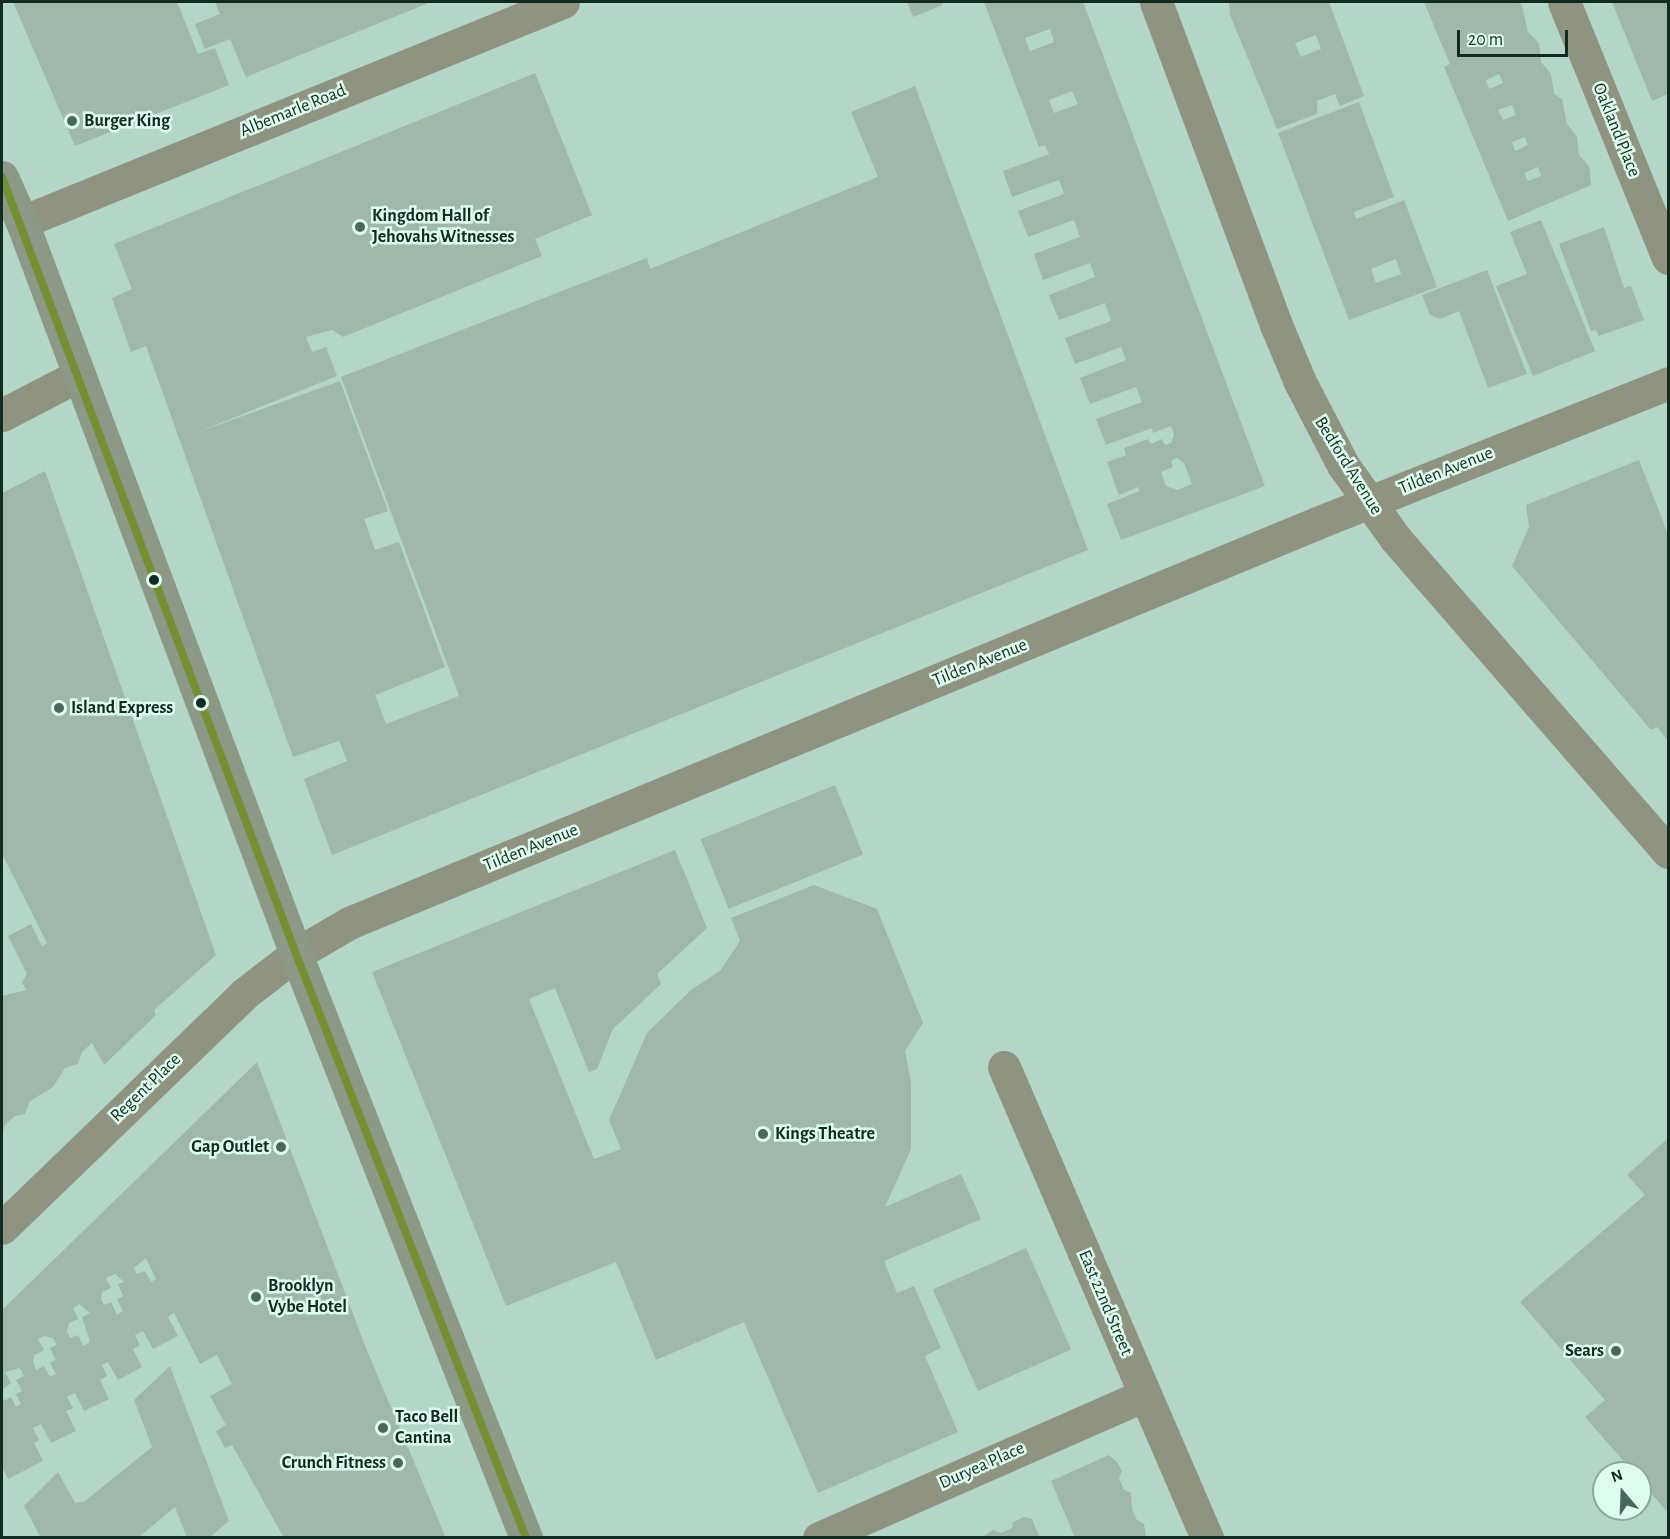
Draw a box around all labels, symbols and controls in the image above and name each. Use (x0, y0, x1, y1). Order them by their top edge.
scale bar (1460, 18, 1571, 56)
text: 20 m (1468, 31, 1503, 49)
street label: Albemarle Road (237, 80, 349, 142)
street label: Oakland Place (1587, 80, 1645, 180)
place label: Burger King (84, 110, 170, 132)
marker: Burger King (65, 114, 79, 128)
place label: Kingdom Hall of Jehovahs Witnesses (372, 206, 514, 248)
marker: Kingdom Hall of Jehovahs Witnesses (353, 220, 367, 234)
street label: Bedford Avenue (1309, 413, 1387, 519)
street label: Tilden Avenue (1396, 442, 1496, 500)
unlabelled marker (148, 574, 160, 586)
street label: Tilden Avenue (930, 634, 1030, 692)
place label: Island Express (71, 697, 173, 719)
unlabelled marker (195, 697, 207, 709)
marker: Island Express (52, 701, 66, 715)
street label: Tilden Avenue (481, 819, 581, 877)
street label: Regent Place (106, 1049, 186, 1127)
place label: Kings Theatre (775, 1123, 875, 1145)
marker: Kings Theatre (756, 1127, 770, 1141)
place label: Gap Outlet (191, 1136, 269, 1158)
marker: Gap Outlet (274, 1140, 288, 1154)
street label: East 22nd Street (1073, 1247, 1137, 1359)
place label: Brooklyn Vybe Hotel (268, 1276, 347, 1318)
marker: Brooklyn Vybe Hotel (249, 1290, 263, 1304)
place label: Sears (1565, 1340, 1604, 1362)
marker: Sears (1609, 1344, 1623, 1358)
place label: Taco Bell Cantina (395, 1407, 458, 1450)
marker: Taco Bell Cantina (376, 1421, 390, 1435)
street label: Duryea Place (936, 1438, 1028, 1494)
place label: Crunch Fitness (282, 1452, 386, 1474)
marker: Crunch Fitness (391, 1456, 405, 1470)
north arrow (1592, 1461, 1652, 1521)
text: N (1609, 1466, 1625, 1485)

